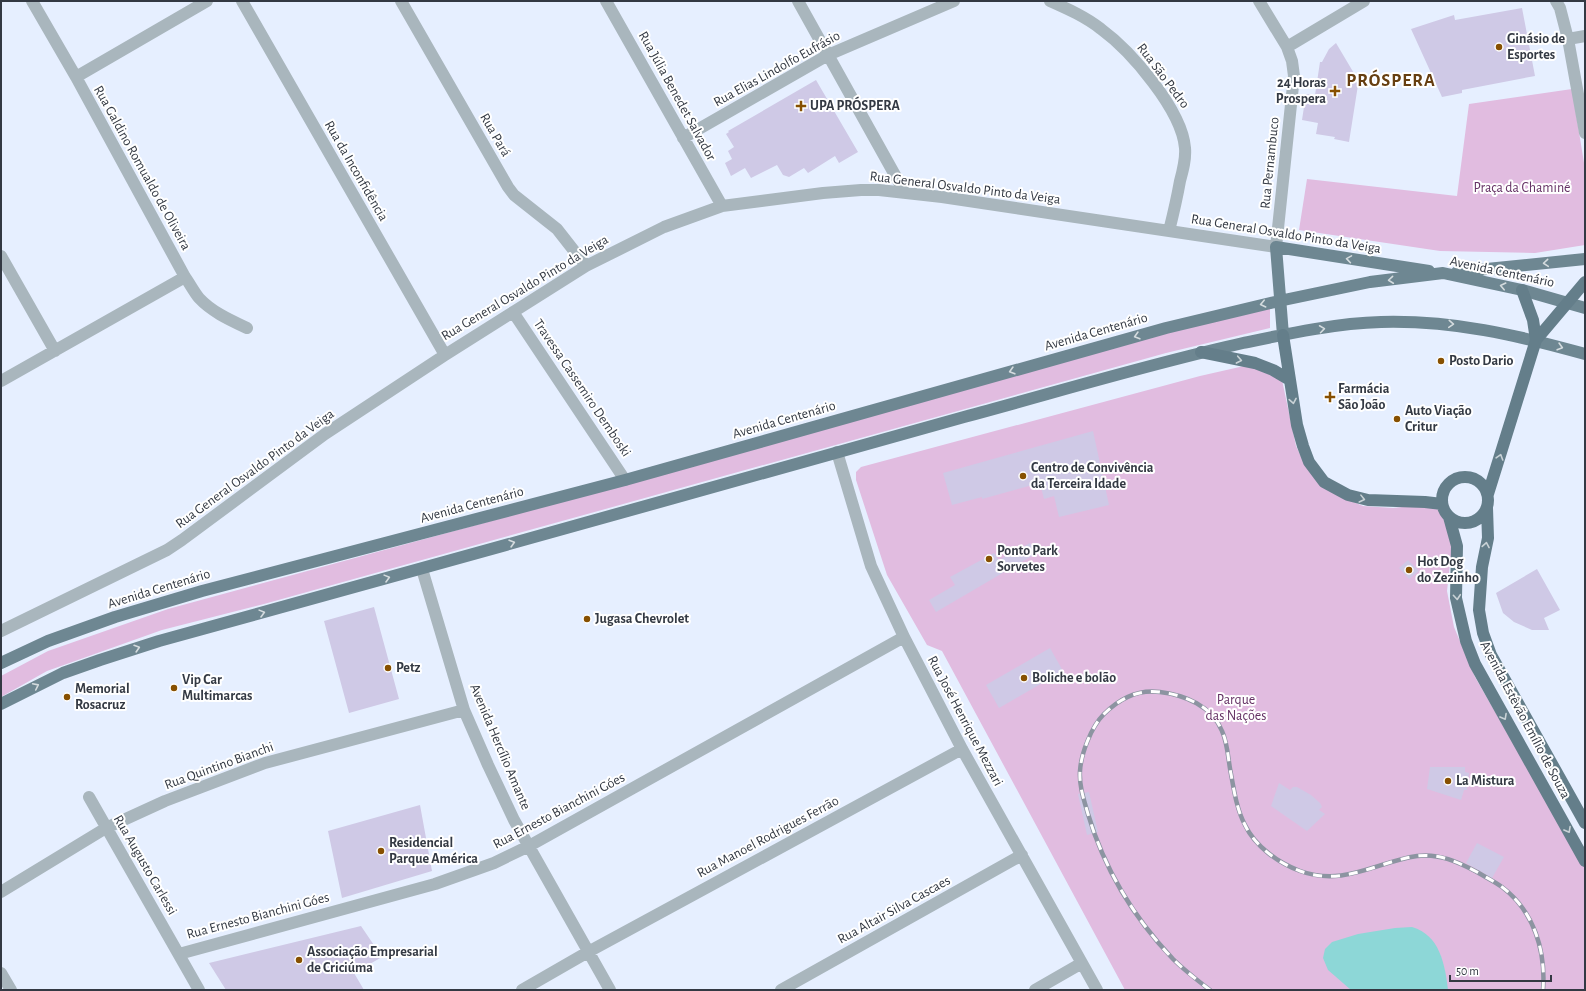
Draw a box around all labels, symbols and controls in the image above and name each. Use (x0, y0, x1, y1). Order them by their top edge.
street label: Rua Elias Lindolfo Eufrásio (711, 28, 843, 110)
street label: Rua Júlia Benedet Salvador (636, 29, 719, 163)
place label: Ginásio de Esportes (1507, 32, 1566, 62)
street label: Rua São Pedro (1134, 41, 1192, 111)
marker: Ginásio de Esportes (1494, 42, 1504, 52)
district label: PRÓSPERA (1346, 69, 1436, 90)
place label: 24 Horas Prospera (1276, 76, 1326, 106)
street label: Rua Galdino Romualdo de Oliveira (91, 83, 193, 253)
marker: 24 Horas Prospera (1329, 85, 1341, 97)
place label: UPA PRÓSPERA (810, 96, 900, 113)
marker: UPA PRÓSPERA (795, 100, 807, 112)
street label: Rua Pará (477, 111, 513, 160)
street label: Rua Pernambuco (1258, 116, 1282, 210)
street label: Rua da Inconfidência (322, 118, 391, 224)
street label: Rua General Osvaldo Pinto da Veiga (869, 169, 1062, 207)
park label: Praça da Chaminé (1473, 181, 1571, 195)
street label: Rua General Osvaldo Pinto da Veiga (1190, 212, 1382, 256)
street label: Rua General Osvaldo Pinto da Veiga (439, 232, 611, 343)
street label: Avenida Centenário (1449, 254, 1556, 290)
one-way arrow (1346, 255, 1353, 263)
one-way arrow (1543, 259, 1549, 268)
one-way arrow (1388, 275, 1394, 284)
one-way arrow (1500, 282, 1506, 290)
one-way arrow (1260, 300, 1266, 308)
street label: Avenida Centenário (1043, 311, 1149, 353)
street label: Travessa Cassemiro Demboski (531, 317, 633, 459)
one-way arrow (1448, 320, 1454, 329)
one-way arrow (1319, 325, 1325, 334)
one-way arrow (1134, 331, 1141, 340)
one-way arrow (1557, 342, 1564, 351)
place label: Posto Dario (1449, 354, 1514, 368)
one-way arrow (1236, 355, 1242, 364)
marker: Posto Dario (1436, 356, 1446, 366)
one-way arrow (1009, 366, 1016, 375)
place label: Farmácia São João (1338, 382, 1390, 412)
marker: Farmácia São João (1325, 392, 1335, 402)
one-way arrow (1288, 398, 1297, 404)
street label: Avenida Centenário (731, 399, 837, 441)
place label: Auto Viação Critur (1405, 404, 1472, 434)
street label: Rua General Osvaldo Pinto da Veiga (173, 407, 337, 531)
marker: Auto Viação Critur (1392, 414, 1402, 424)
one-way arrow (1495, 453, 1503, 460)
place label: Centro de Convivência da Terceira Idade (1031, 461, 1154, 491)
marker: Centro de Convivência da Terceira Idade (1018, 471, 1028, 481)
street label: Avenida Centenário (419, 484, 525, 526)
one-way arrow (1359, 494, 1365, 502)
one-way arrow (509, 539, 516, 548)
one-way arrow (1482, 542, 1490, 548)
place label: Ponto Park Sorvetes (997, 544, 1058, 574)
marker: Ponto Park Sorvetes (984, 554, 994, 564)
place label: Hot Dog do Zezinho (1417, 555, 1479, 585)
marker: Hot Dog do Zezinho (1404, 565, 1414, 575)
street label: Avenida Centenário (106, 567, 212, 611)
one-way arrow (383, 574, 390, 583)
one-way arrow (1452, 594, 1461, 600)
one-way arrow (258, 609, 265, 618)
place label: Jugasa Chevrolet (595, 612, 689, 626)
marker: Jugasa Chevrolet (582, 614, 592, 624)
street label: Avenida Estêvão Emílio de Souza (1477, 639, 1573, 802)
one-way arrow (133, 644, 140, 653)
street label: Rua José Henrique Mezzari (925, 654, 1005, 788)
place label: Petz (396, 661, 421, 675)
marker: Petz (383, 663, 393, 673)
place label: Boliche e bolão (1032, 671, 1116, 685)
place label: Vip Car Multimarcas (182, 673, 253, 703)
marker: Boliche e bolão (1019, 673, 1029, 683)
place label: Memorial Rosacruz (75, 682, 130, 712)
street label: Avenida Hercílio Amante (467, 682, 533, 812)
one-way arrow (31, 683, 39, 691)
marker: Vip Car Multimarcas (169, 683, 179, 693)
marker: Memorial Rosacruz (62, 692, 72, 702)
park label: Parque das Nações (1206, 693, 1266, 723)
one-way arrow (1500, 713, 1507, 720)
street label: Rua Quintino Bianchi (163, 740, 275, 792)
street label: Rua Ernesto Bianchini Góes (491, 770, 627, 852)
place label: La Mistura (1456, 774, 1515, 788)
marker: La Mistura (1443, 776, 1453, 786)
street label: Rua Manoel Rodrigues Ferrão (695, 794, 841, 880)
street label: Rua Augusto Carlessi (111, 813, 179, 917)
one-way arrow (1563, 826, 1570, 833)
place label: Residencial Parque América (389, 836, 478, 866)
marker: Residencial Parque América (376, 846, 386, 856)
street label: Rua Altair Silva Cascaes (835, 873, 953, 947)
street label: Rua Ernesto Bianchini Góes (185, 890, 331, 942)
place label: Associação Empresarial de Criciúma (307, 945, 438, 975)
marker: Associação Empresarial de Criciúma (294, 955, 304, 965)
scale bar (1450, 957, 1551, 983)
text: 50 m (1456, 965, 1479, 977)

